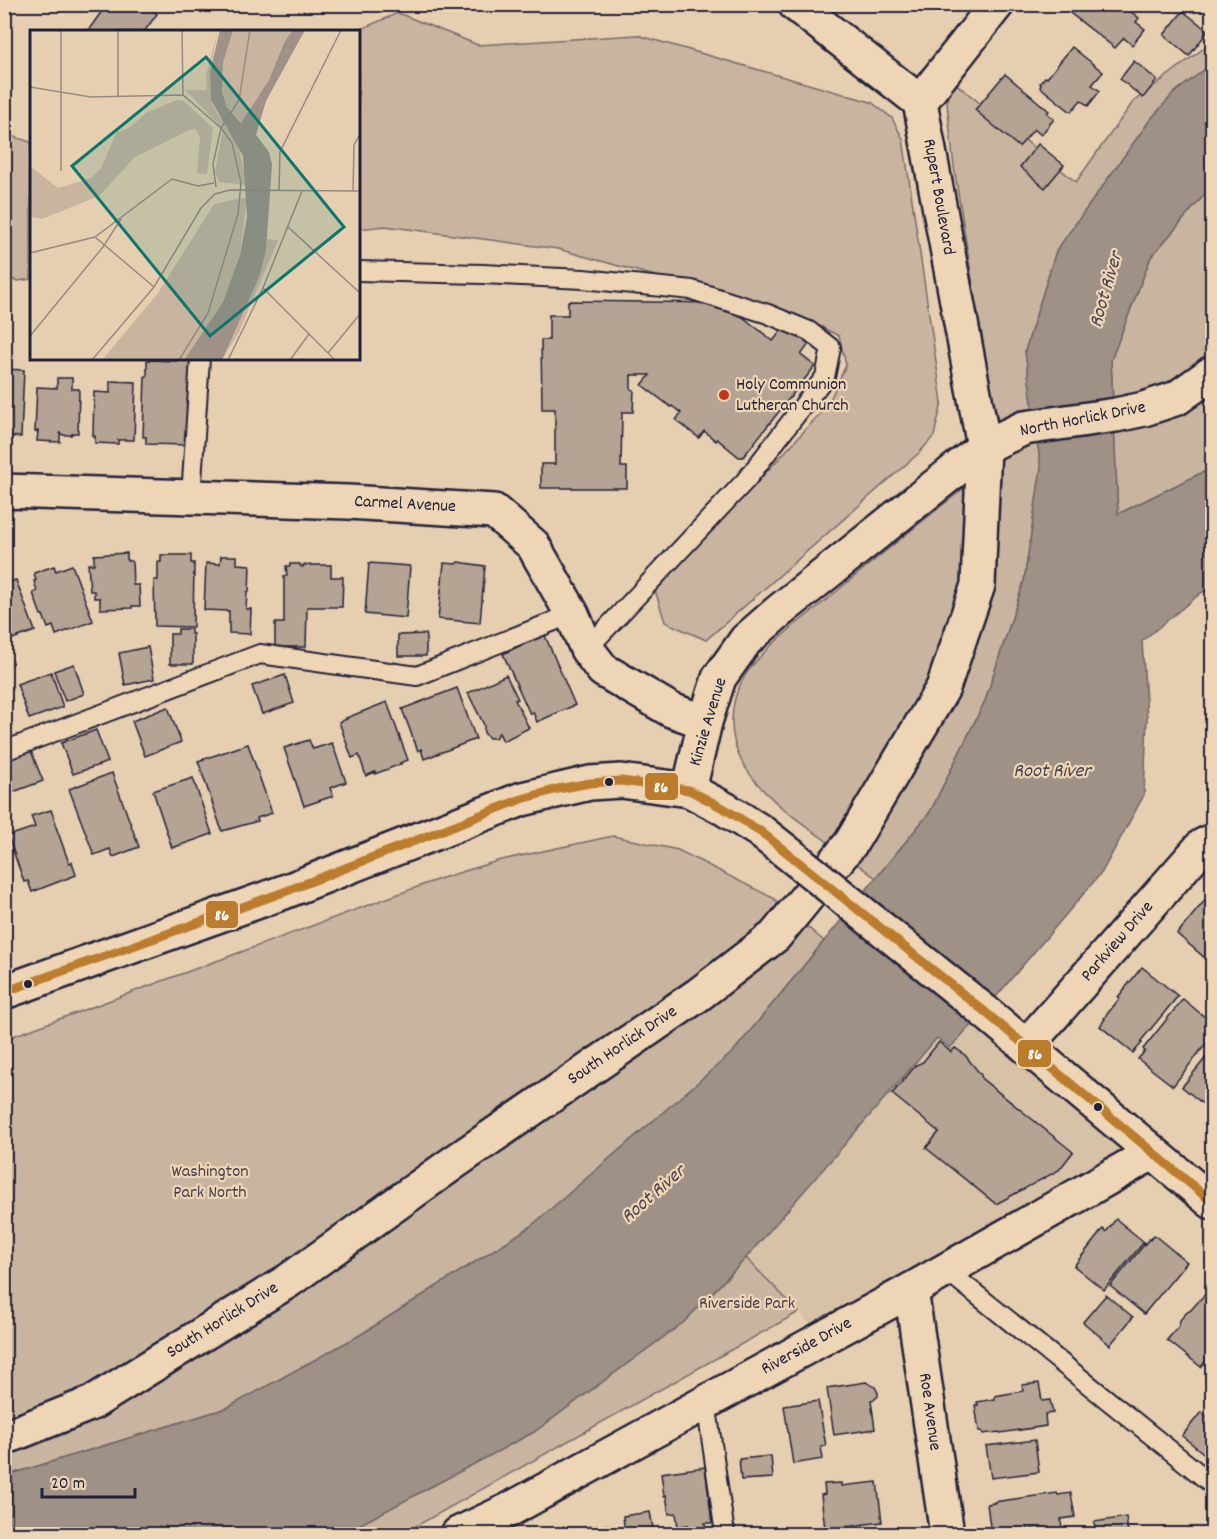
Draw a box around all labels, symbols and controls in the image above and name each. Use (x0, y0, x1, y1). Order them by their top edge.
inset map (30, 30, 360, 360)
street label: Rupert Boulevard (915, 137, 961, 257)
water label: Root River (1083, 246, 1132, 331)
place label: Holy Communion Lutheran Church (736, 373, 849, 419)
marker: Holy Communion Lutheran Church (717, 388, 731, 402)
street label: North Horlick Drive (1018, 396, 1148, 444)
street label: Carmel Avenue (353, 490, 457, 520)
street label: Kinzie Avenue (684, 675, 734, 769)
water label: Root River (1013, 758, 1093, 786)
line badge: 86 (644, 772, 679, 801)
unlabelled marker (603, 776, 615, 788)
text: 86 (654, 777, 668, 800)
street label: Parkview Drive (1076, 896, 1160, 988)
line badge: 86 (205, 900, 239, 929)
text: 86 (215, 905, 229, 928)
unlabelled marker (22, 978, 34, 990)
street label: South Horlick Drive (563, 1000, 683, 1092)
line badge: 86 (1017, 1039, 1052, 1068)
text: 86 (1028, 1044, 1042, 1067)
unlabelled marker (1092, 1101, 1104, 1113)
water label: Root River (616, 1157, 694, 1231)
park label: Washington Park North (171, 1160, 249, 1206)
street label: South Horlick Drive (162, 1277, 284, 1365)
park label: Riverside Park (699, 1292, 795, 1317)
street label: Riverside Drive (757, 1312, 857, 1382)
street label: Roe Avenue (911, 1372, 947, 1452)
scale bar (42, 1461, 135, 1499)
text: 20 m (51, 1472, 85, 1497)

